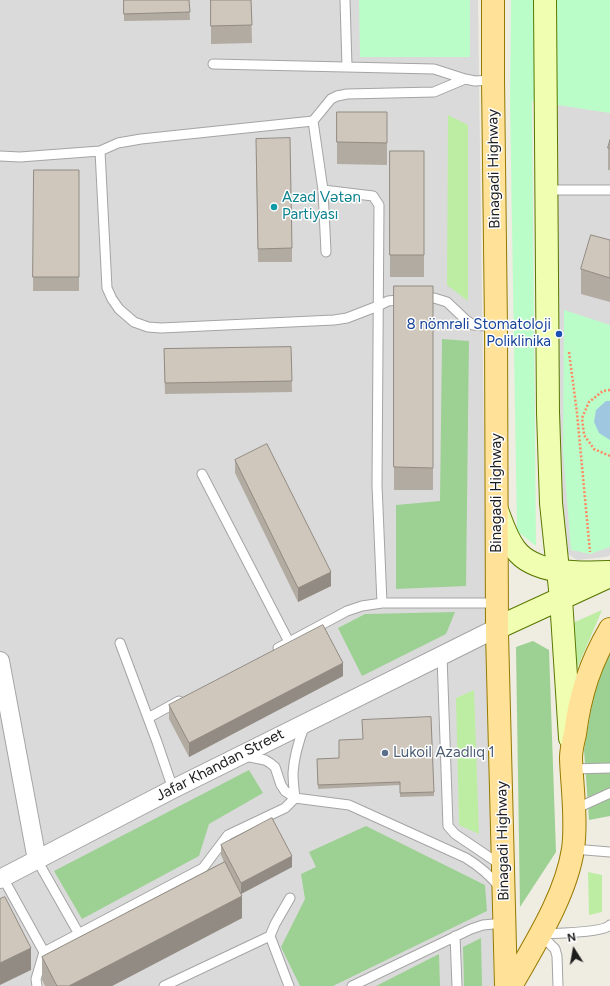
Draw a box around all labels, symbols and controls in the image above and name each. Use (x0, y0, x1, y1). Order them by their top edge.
street label: Binagadi Highway (484, 109, 504, 229)
place label: Azad Vətən Partiyası (282, 189, 361, 224)
marker: Azad Vətən Partiyası (269, 202, 279, 212)
place label: 8 nömrəli Stomatoloji Poliklinika (407, 316, 551, 351)
marker: 8 nömrəli Stomatoloji Poliklinika (554, 329, 564, 339)
street label: Binagadi Highway (488, 433, 506, 553)
street label: Jafar Khandan Street (153, 725, 287, 805)
place label: Lukoil Azadlıq 1 (393, 744, 495, 762)
marker: Lukoil Azadlıq 1 (380, 748, 390, 758)
street label: Binagadi Highway (493, 781, 513, 901)
north arrow (554, 930, 594, 970)
text: N (566, 931, 577, 945)

